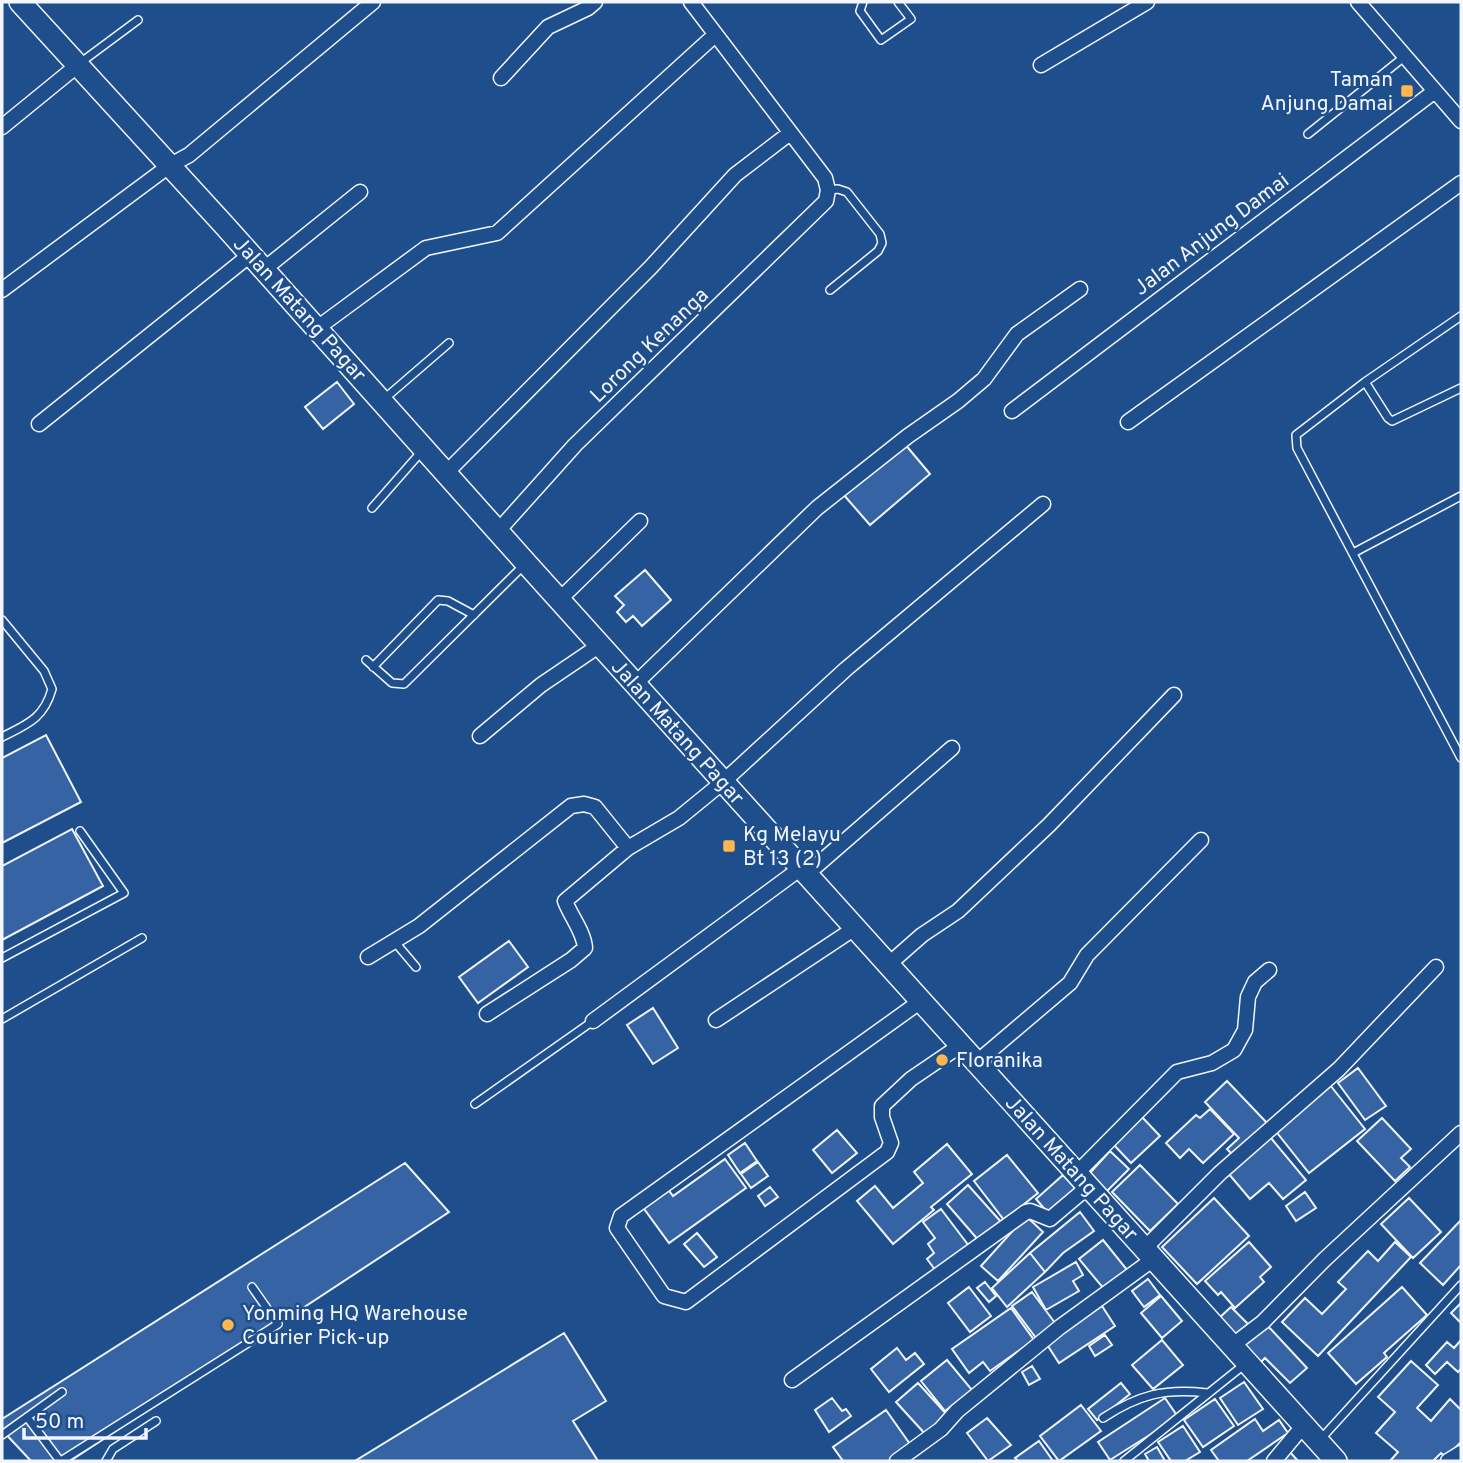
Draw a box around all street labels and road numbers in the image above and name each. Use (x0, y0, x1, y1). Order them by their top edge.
street label: Jalan Anjung Damai (1129, 168, 1295, 302)
street label: Jalan Matang Pagar (226, 232, 371, 388)
street label: Lorong Kenanga (585, 283, 715, 410)
street label: Jalan Matang Pagar (604, 655, 749, 811)
street label: Jalan Matang Pagar (998, 1091, 1143, 1247)

